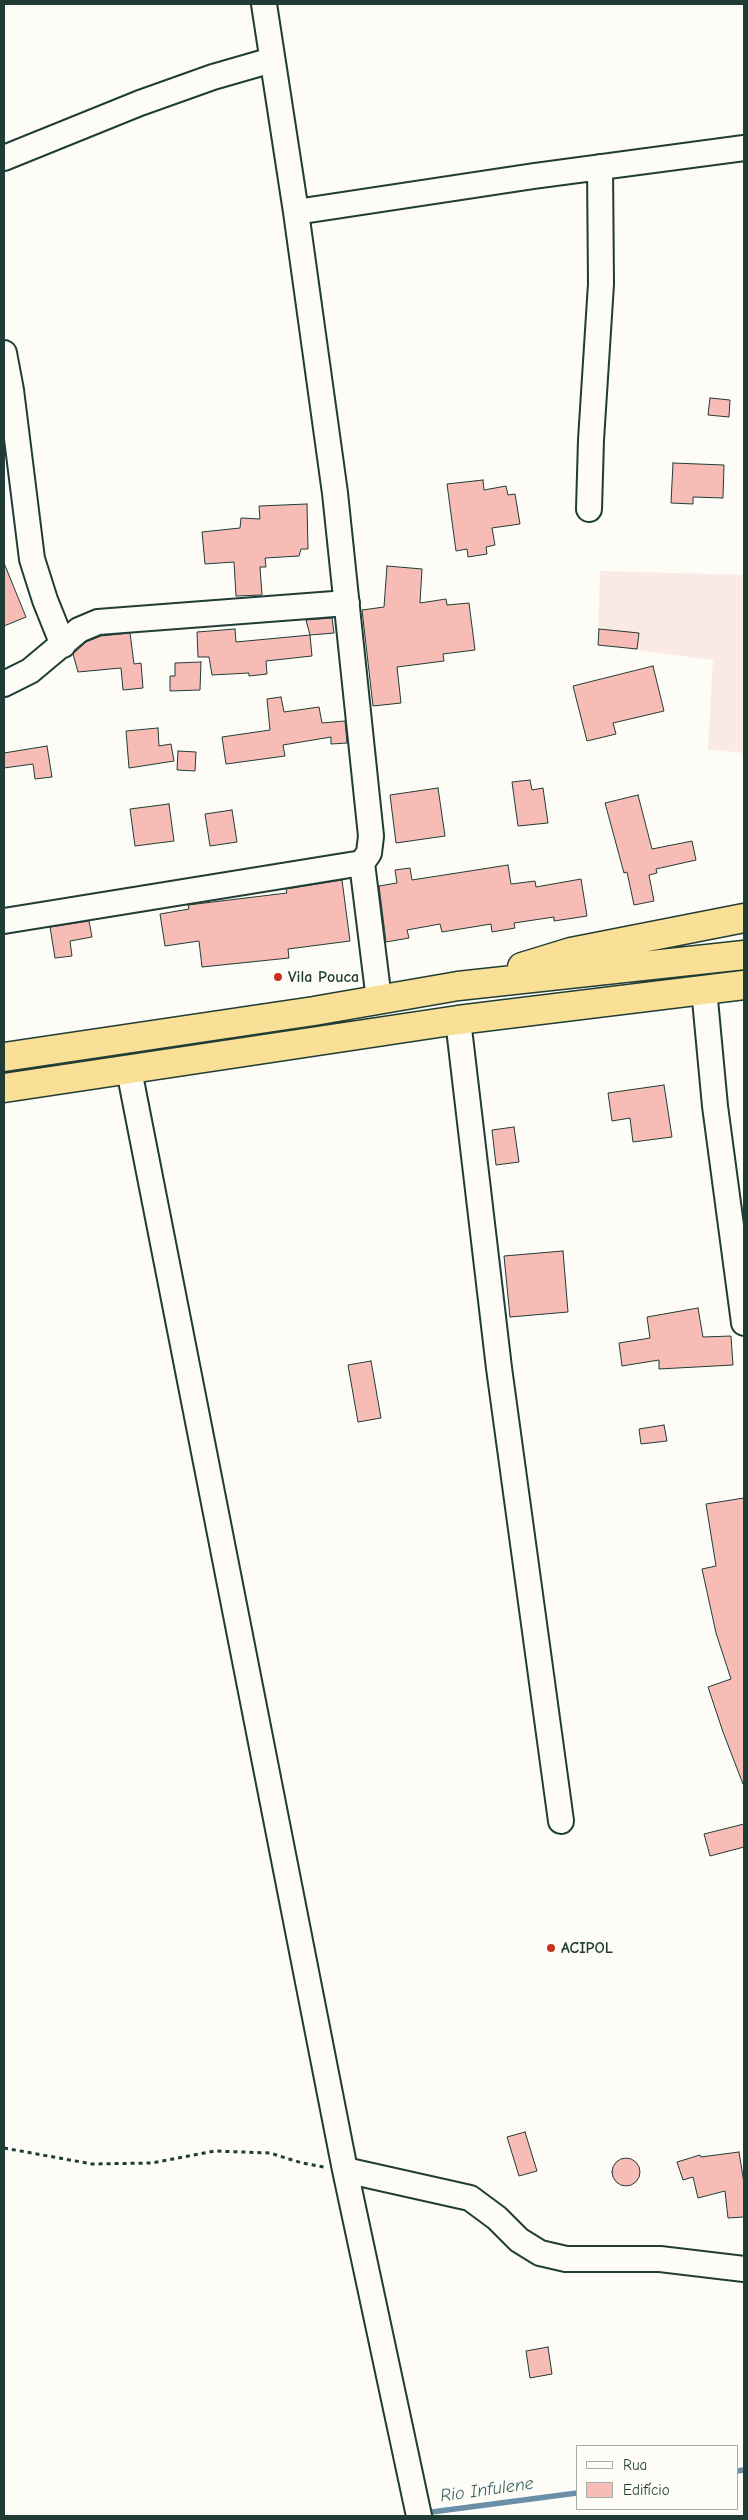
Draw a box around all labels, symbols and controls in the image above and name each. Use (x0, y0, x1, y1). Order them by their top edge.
place label: Vila Pouca (288, 967, 359, 987)
marker: Vila Pouca (272, 971, 284, 983)
place label: ACIPOL (561, 1938, 613, 1958)
marker: ACIPOL (545, 1942, 557, 1954)
legend (576, 2445, 738, 2510)
text: Rua (623, 2456, 647, 2474)
water label: Rio Infulene (439, 2473, 535, 2507)
text: Edifício (623, 2481, 670, 2499)

